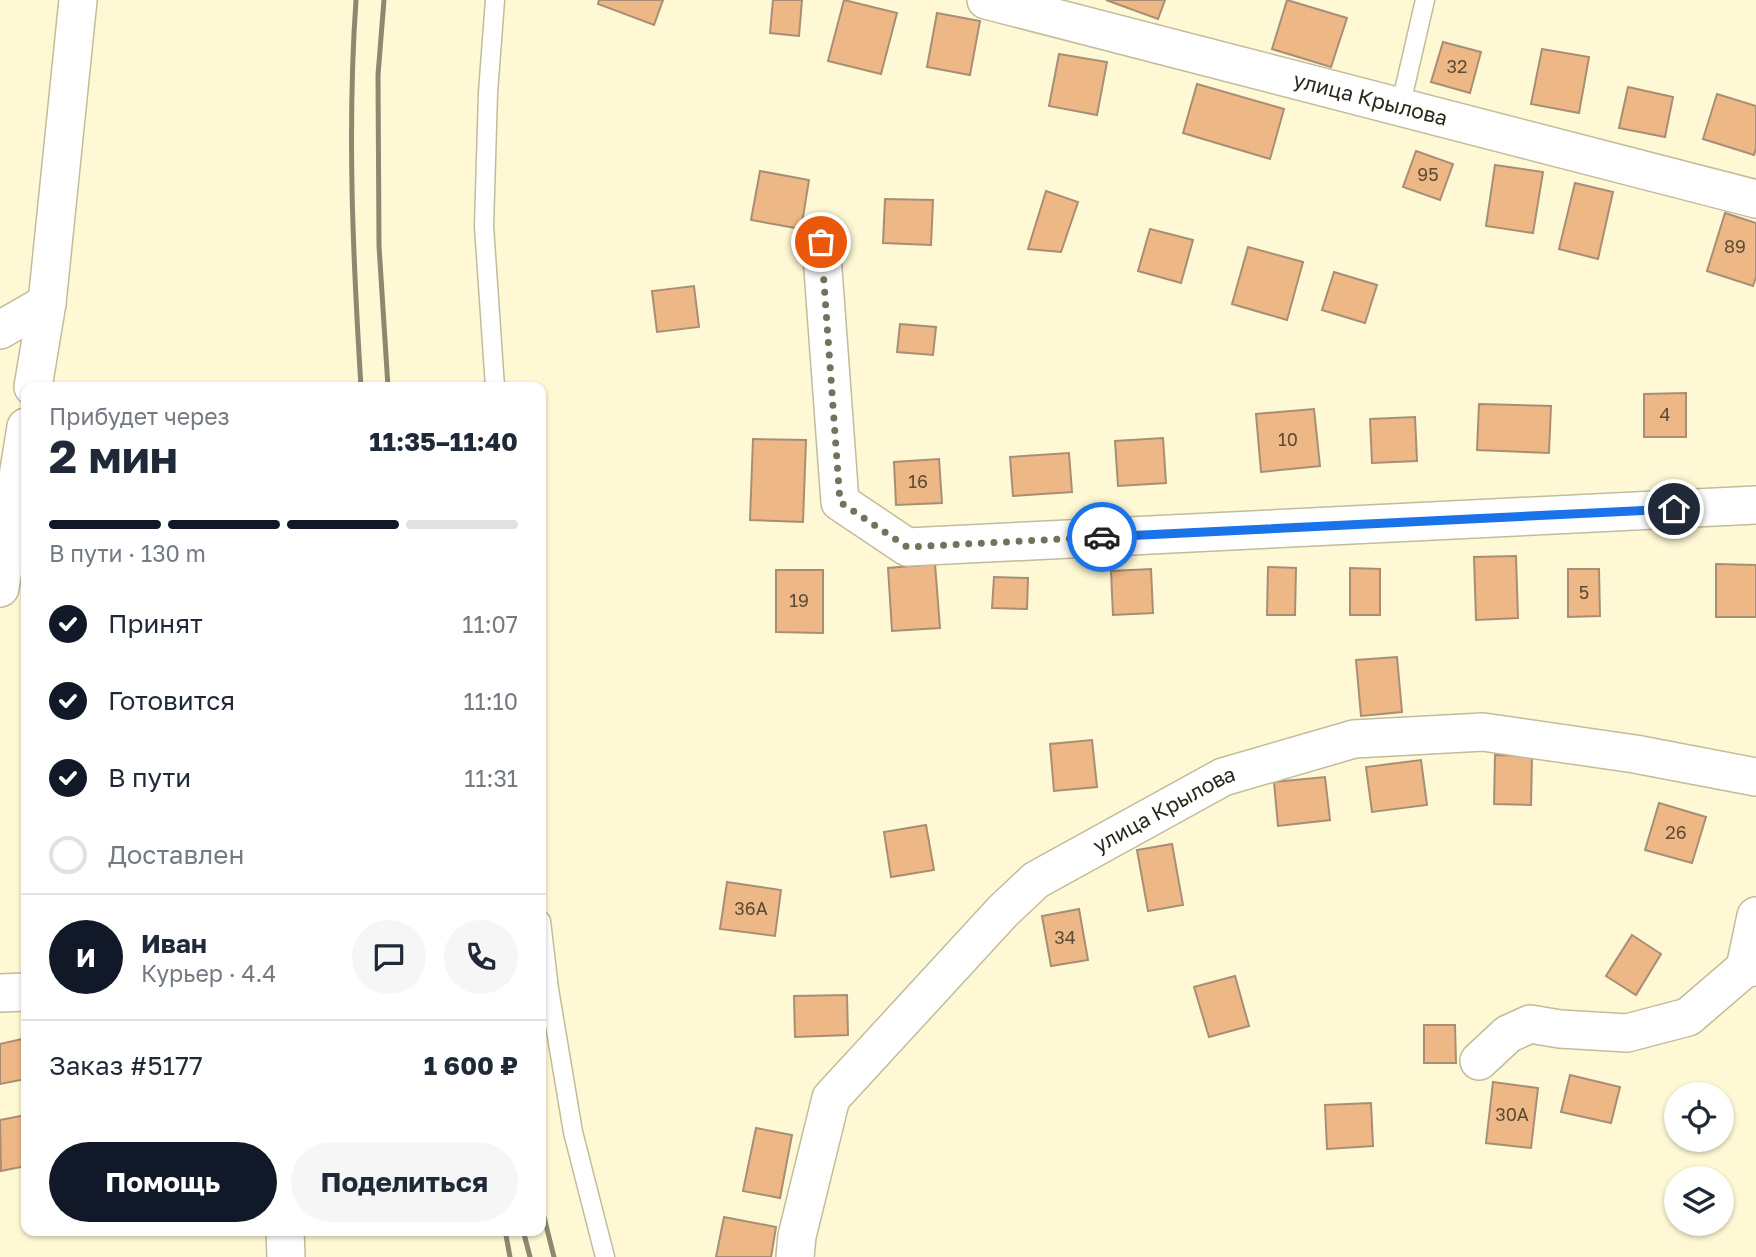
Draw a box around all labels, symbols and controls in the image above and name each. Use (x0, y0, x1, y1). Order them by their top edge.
house number: 32 (1447, 55, 1467, 77)
street label: улица Крылова (1291, 66, 1451, 131)
house number: 95 (1417, 163, 1439, 185)
pin (791, 212, 851, 272)
icon: bag (802, 223, 840, 261)
house number: 89 (1724, 235, 1746, 257)
text: Прибудет через (49, 402, 230, 430)
house number: 4 (1660, 403, 1671, 425)
text: 11:35–11:40 (369, 426, 518, 457)
text: 2 мин (49, 428, 178, 483)
house number: 10 (1278, 428, 1298, 450)
house number: 16 (908, 470, 928, 492)
pin (1644, 479, 1704, 539)
icon: home (1655, 490, 1693, 528)
courier (1067, 502, 1137, 572)
icon: car (1083, 518, 1121, 556)
text: В пути · 130 m (49, 539, 206, 567)
house number: 5 (1579, 581, 1589, 603)
house number: 19 (789, 589, 809, 611)
icon: check (49, 605, 87, 643)
text: Принят (108, 608, 203, 639)
text: 11:07 (462, 610, 518, 638)
icon: check (49, 682, 87, 720)
text: Готовится (108, 685, 235, 716)
text: 11:10 (463, 687, 518, 715)
icon: check (49, 759, 87, 797)
street label: улица Крылова (1088, 760, 1238, 858)
text: В пути (108, 762, 191, 793)
text: 11:31 (464, 764, 518, 792)
house number: 26 (1665, 821, 1687, 843)
text: Доставлен (108, 839, 244, 870)
house number: 36А (734, 897, 768, 919)
button: chat (352, 920, 426, 994)
button: phone (444, 920, 518, 994)
house number: 34 (1054, 926, 1076, 948)
text: Иван (141, 928, 207, 959)
text: И (76, 942, 96, 973)
text: Курьер · 4.4 (141, 959, 276, 987)
text: Заказ #5177 (49, 1050, 203, 1081)
text: 1 600 ₽ (424, 1050, 518, 1081)
map controls (1664, 1082, 1734, 1236)
button: locate (1664, 1082, 1734, 1152)
house number: 30А (1495, 1103, 1529, 1125)
button: Помощь (49, 1142, 277, 1222)
button: Поделиться (291, 1142, 518, 1222)
button: layers (1664, 1166, 1734, 1236)

